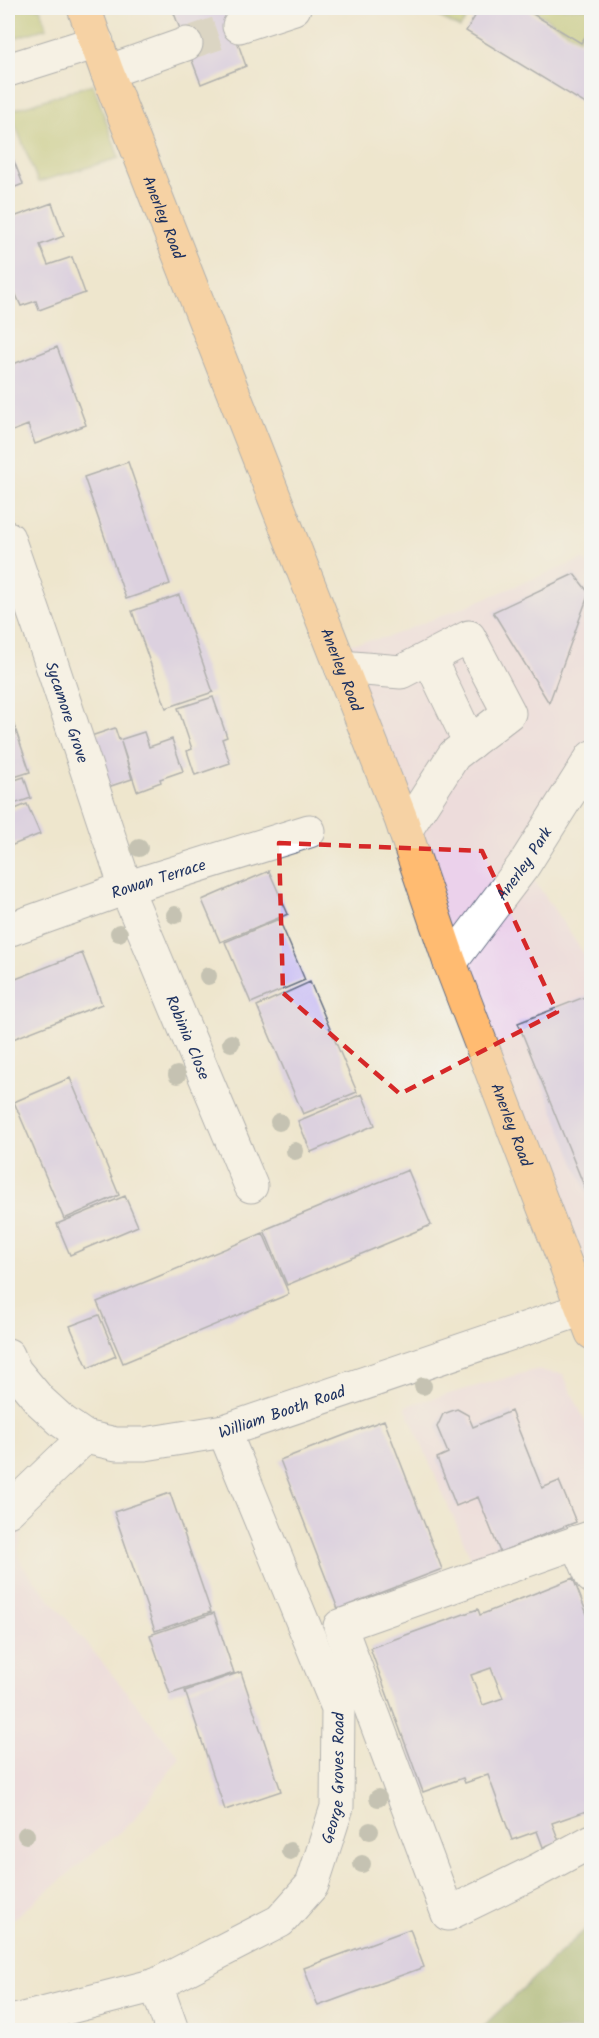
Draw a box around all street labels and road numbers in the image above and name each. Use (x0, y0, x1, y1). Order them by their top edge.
street label: Anerley Road (135, 172, 191, 264)
street label: Anerley Road (313, 624, 369, 716)
street label: Sycamore Grove (38, 658, 95, 767)
street label: Anerley Park (490, 822, 559, 906)
street label: Rowan Terrace (108, 853, 209, 906)
street label: Robinia Close (158, 991, 216, 1084)
street label: Anerley Road (483, 1080, 538, 1172)
street label: William Booth Road (215, 1379, 350, 1446)
street label: George Groves Road (315, 1711, 352, 1847)

